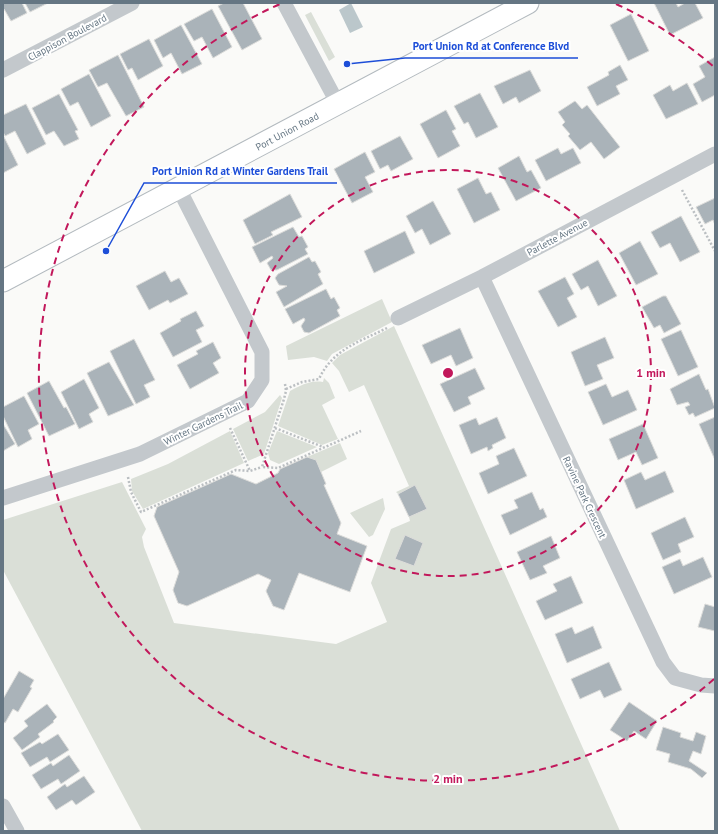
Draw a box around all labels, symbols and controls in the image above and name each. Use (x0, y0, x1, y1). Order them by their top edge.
street label: Clappison Boulevard (25, 11, 109, 64)
callout: Port Union Rd at Conference Blvd (405, 35, 578, 58)
text: Port Union Rd at Conference Blvd (413, 39, 569, 53)
street label: Port Union Road (253, 109, 321, 154)
callout: Port Union Rd at Winter Gardens Trail (144, 160, 337, 183)
text: Port Union Rd at Winter Gardens Trail (152, 164, 329, 178)
street label: Parlette Avenue (525, 216, 590, 259)
text: 1 min (636, 365, 666, 380)
centre of rings (441, 366, 455, 380)
street label: Winter Gardens Trail (162, 399, 245, 448)
street label: Ravine Park Crescent (560, 454, 609, 541)
text: 2 min (433, 771, 463, 786)

